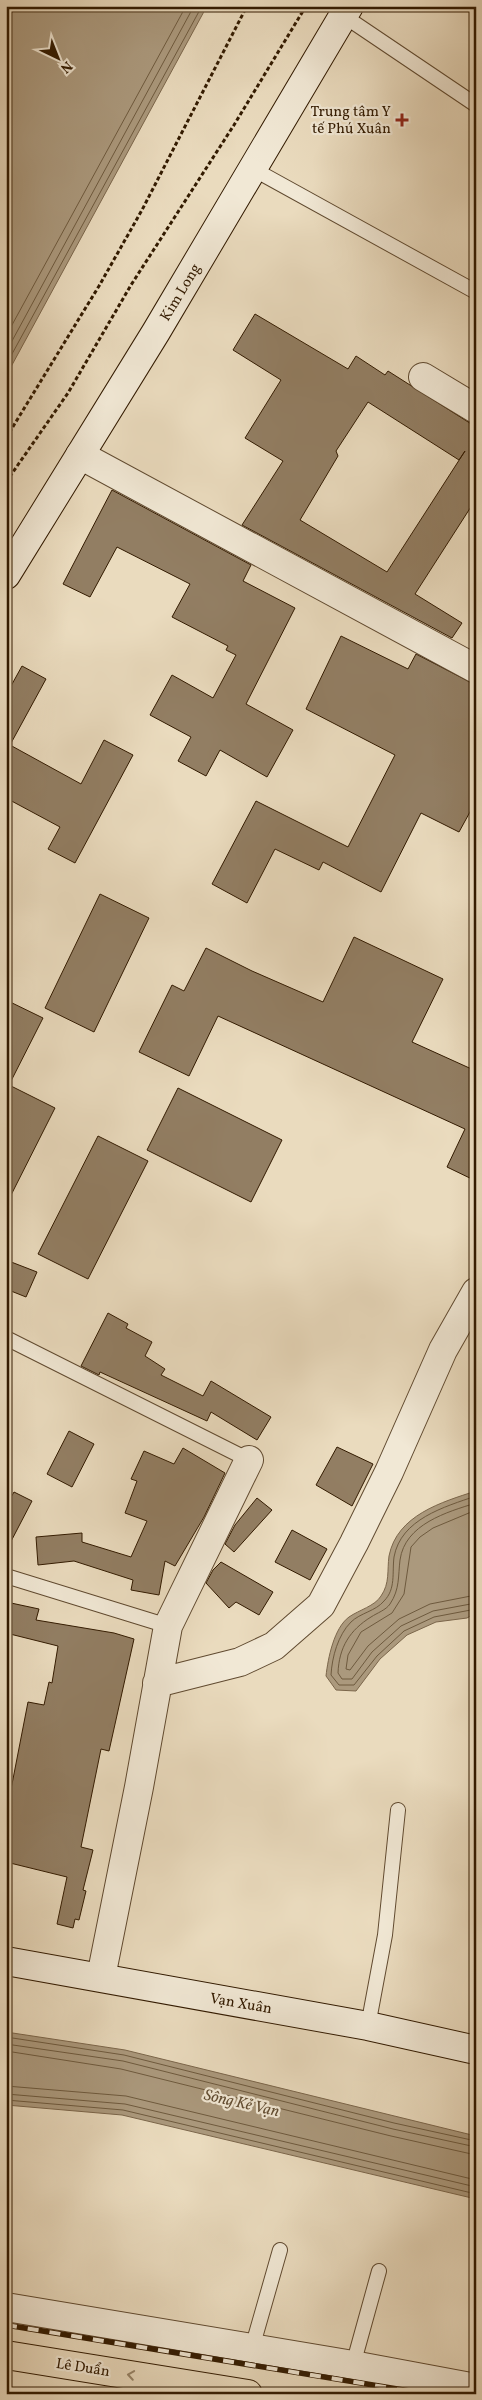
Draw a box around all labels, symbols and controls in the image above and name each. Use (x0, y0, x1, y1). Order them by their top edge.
north arrow (32, 32, 82, 82)
text: N (56, 56, 76, 77)
place label: Trung tâm Y tế Phú Xuân (310, 102, 392, 140)
marker: Trung tâm Y tế Phú Xuân (395, 113, 409, 127)
street label: Kim Long (156, 260, 207, 326)
street label: Vạn Xuân (208, 1989, 274, 2020)
water label: Sông Kẻ Vạn (202, 2085, 281, 2123)
street label: Lê Duẩn (54, 2354, 111, 2383)
one-way arrow (126, 2370, 134, 2381)

